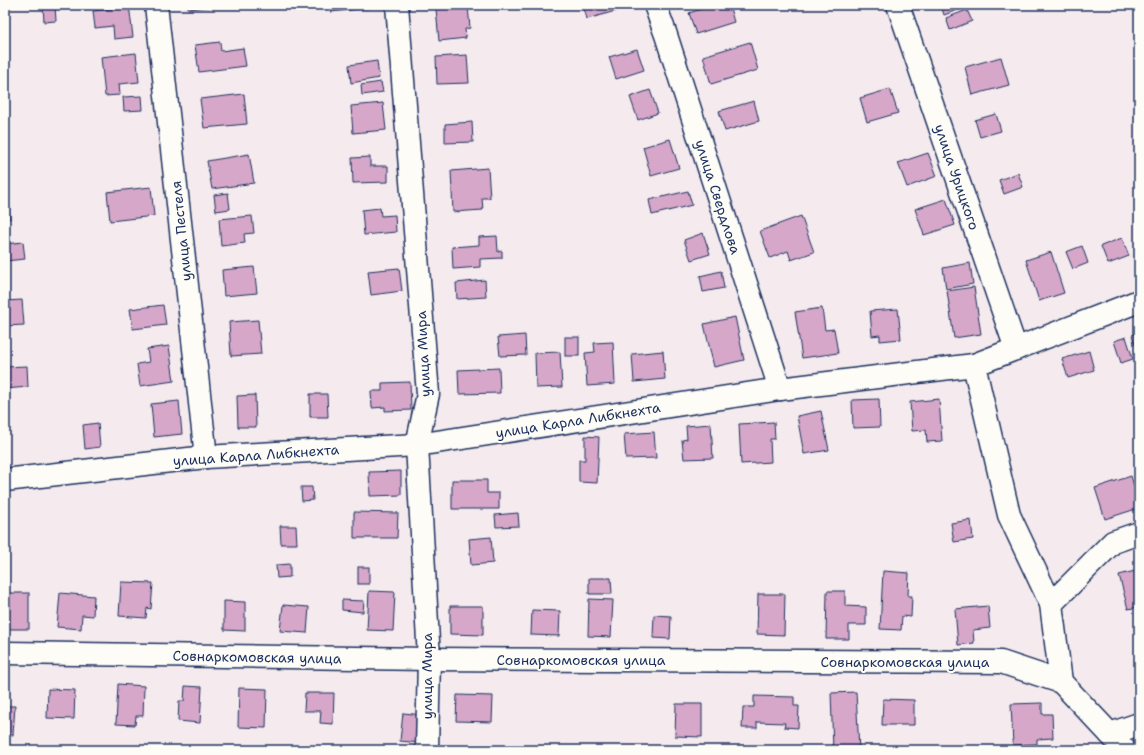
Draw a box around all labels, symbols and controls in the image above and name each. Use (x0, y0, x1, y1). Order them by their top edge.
street label: улица Урицкого (930, 122, 984, 232)
street label: улица Свердлова (691, 137, 745, 257)
street label: улица Пестеля (167, 180, 195, 282)
street label: улица Мира (412, 310, 434, 398)
street label: улица Карла Либкнехта (494, 398, 662, 442)
street label: улица Карла Либкнехта (172, 440, 340, 470)
street label: улица Мира (418, 633, 436, 719)
street label: Совнаркомовская улица (172, 647, 342, 667)
street label: Совнаркомовская улица (497, 651, 666, 669)
street label: Совнаркомовская улица (821, 653, 990, 671)

